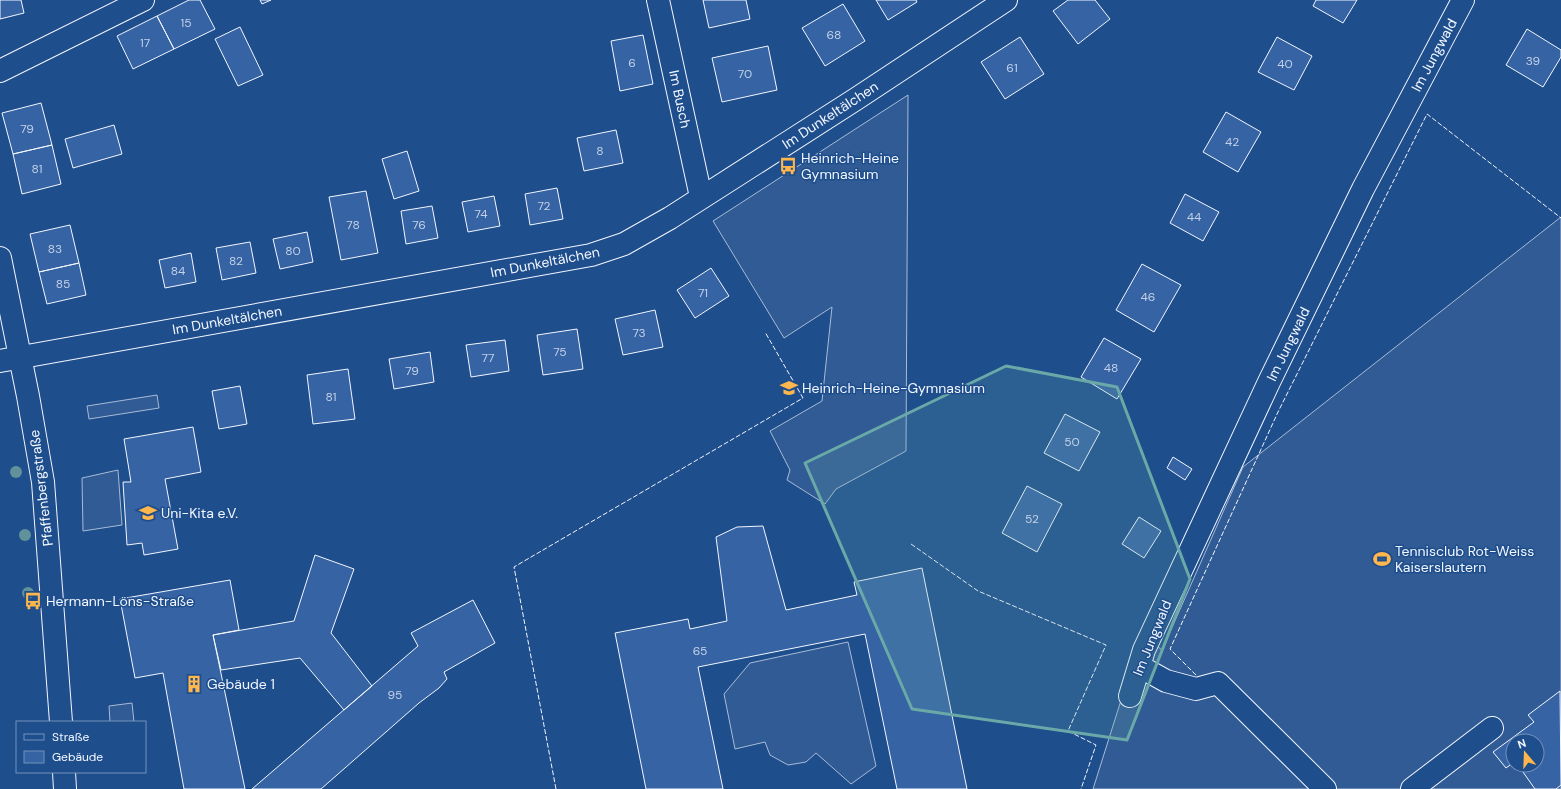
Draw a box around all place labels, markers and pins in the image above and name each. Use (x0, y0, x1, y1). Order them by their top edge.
place label: Heinrich-Heine Gymnasium (801, 149, 899, 183)
bus stop icon: Heinrich-Heine Gymnasium (778, 156, 798, 176)
school or university icon: Heinrich-Heine-Gymnasium (779, 378, 799, 398)
place label: Heinrich-Heine-Gymnasium (802, 379, 985, 397)
school or university icon: Uni-Kita e.V. (138, 503, 158, 523)
place label: Uni-Kita e.V. (161, 504, 238, 522)
place label: Tennisclub Rot-Weiss Kaiserslautern (1395, 542, 1534, 576)
sports icon: Tennisclub Rot-Weiss Kaiserslautern (1372, 549, 1392, 569)
bus stop icon: Hermann-Löns-Straße (23, 591, 43, 611)
place label: Hermann-Löns-Straße (46, 592, 194, 610)
building icon: Gebäude 1 (184, 674, 204, 694)
place label: Gebäude 1 (207, 675, 275, 693)

